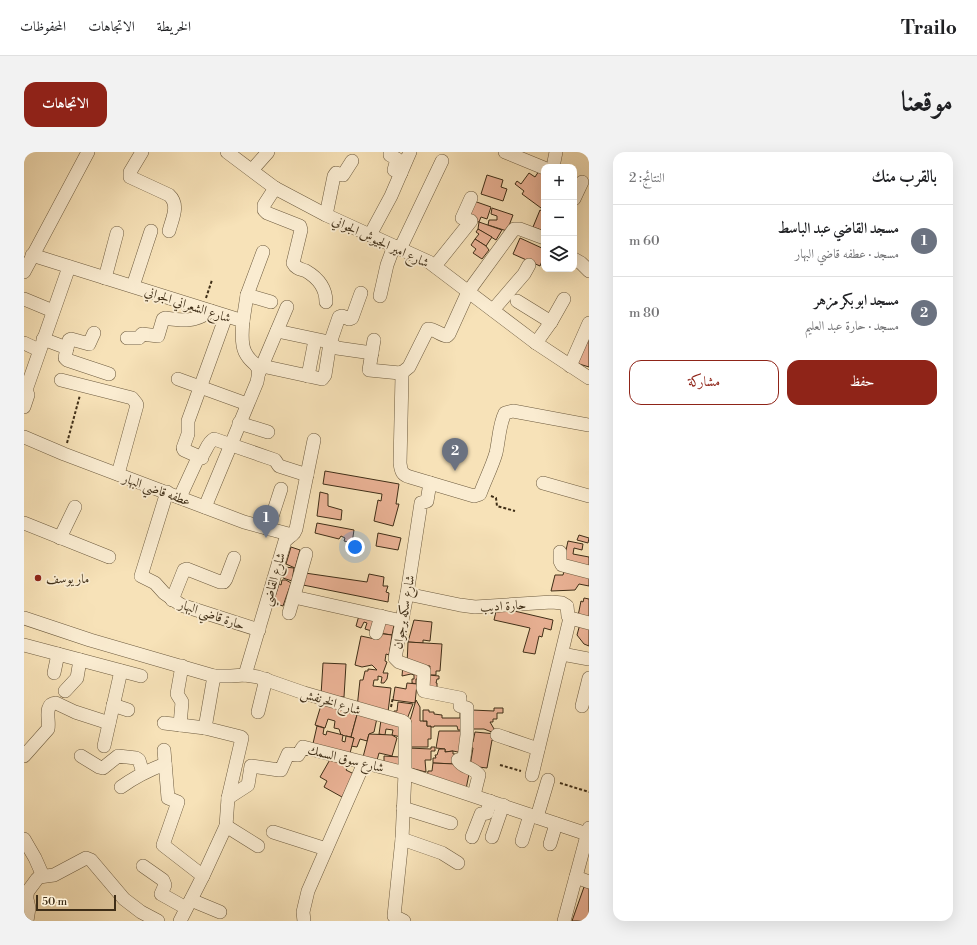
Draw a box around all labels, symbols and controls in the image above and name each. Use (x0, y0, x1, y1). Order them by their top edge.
text: Trailo (901, 16, 957, 40)
text: المحفوظات (20, 18, 66, 36)
text: الاتجاهات (88, 18, 135, 36)
text: الخريطة (157, 18, 191, 36)
button: الاتجاهات (24, 82, 107, 127)
text: موقعنا (901, 85, 953, 120)
map controls (541, 164, 577, 272)
button: + (541, 164, 577, 200)
text: بالقرب منك (871, 166, 937, 188)
text: النتائج: 2 (629, 170, 665, 186)
button: − (541, 200, 577, 236)
street label: شارع امير الجيوش الجواني (328, 212, 432, 274)
text: مسجد القاضي عبد الباسط (778, 219, 899, 238)
text: 60 m (629, 233, 660, 249)
text: 1 (921, 233, 927, 249)
button: layers (541, 236, 577, 272)
text: مسجد · عطفه قاضي البهار (795, 246, 899, 262)
street label: شارع الشعراني الجواني (142, 283, 233, 329)
text: مسجد ابو بكر مزهر (814, 291, 899, 310)
text: 80 m (629, 305, 660, 321)
text: 2 (920, 305, 928, 321)
text: مسجد · حارة عبد العليم (805, 318, 899, 334)
button: مشاركة (629, 360, 779, 405)
button: حفظ (787, 360, 937, 405)
pin: 2 (442, 438, 468, 471)
street label: عطفه قاضي البهار (117, 470, 193, 513)
pin: 1 (253, 505, 279, 538)
your location (345, 537, 365, 557)
street label: شارع القاضي (259, 551, 293, 609)
place label: مار يوسف (46, 571, 89, 587)
marker: مار يوسف (33, 573, 43, 583)
street label: شارع سكه برجوان (390, 574, 421, 651)
street label: حارة قاضي البهار (173, 596, 247, 638)
street label: حارة اديب (480, 597, 527, 616)
street label: شارع الخرنفش (298, 685, 363, 722)
street label: شارع سوق السمك (305, 742, 385, 779)
scale bar (36, 893, 116, 912)
text: 50 m (42, 895, 67, 909)

